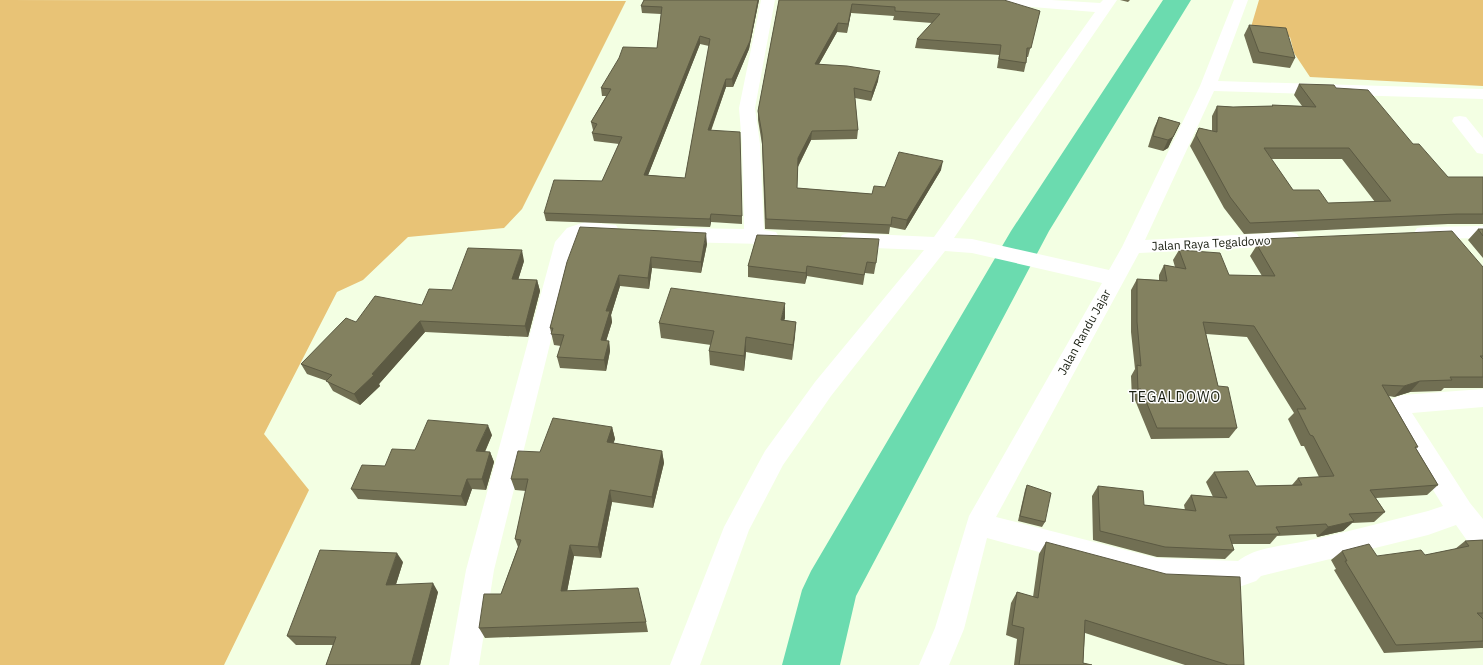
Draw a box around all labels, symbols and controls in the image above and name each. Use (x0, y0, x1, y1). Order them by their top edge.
street label: Jalan Raya Tegaldowo (1151, 232, 1271, 254)
street label: Jalan Randu Jajar (1054, 286, 1114, 377)
district label: TEGALDOWO (1129, 388, 1221, 406)

